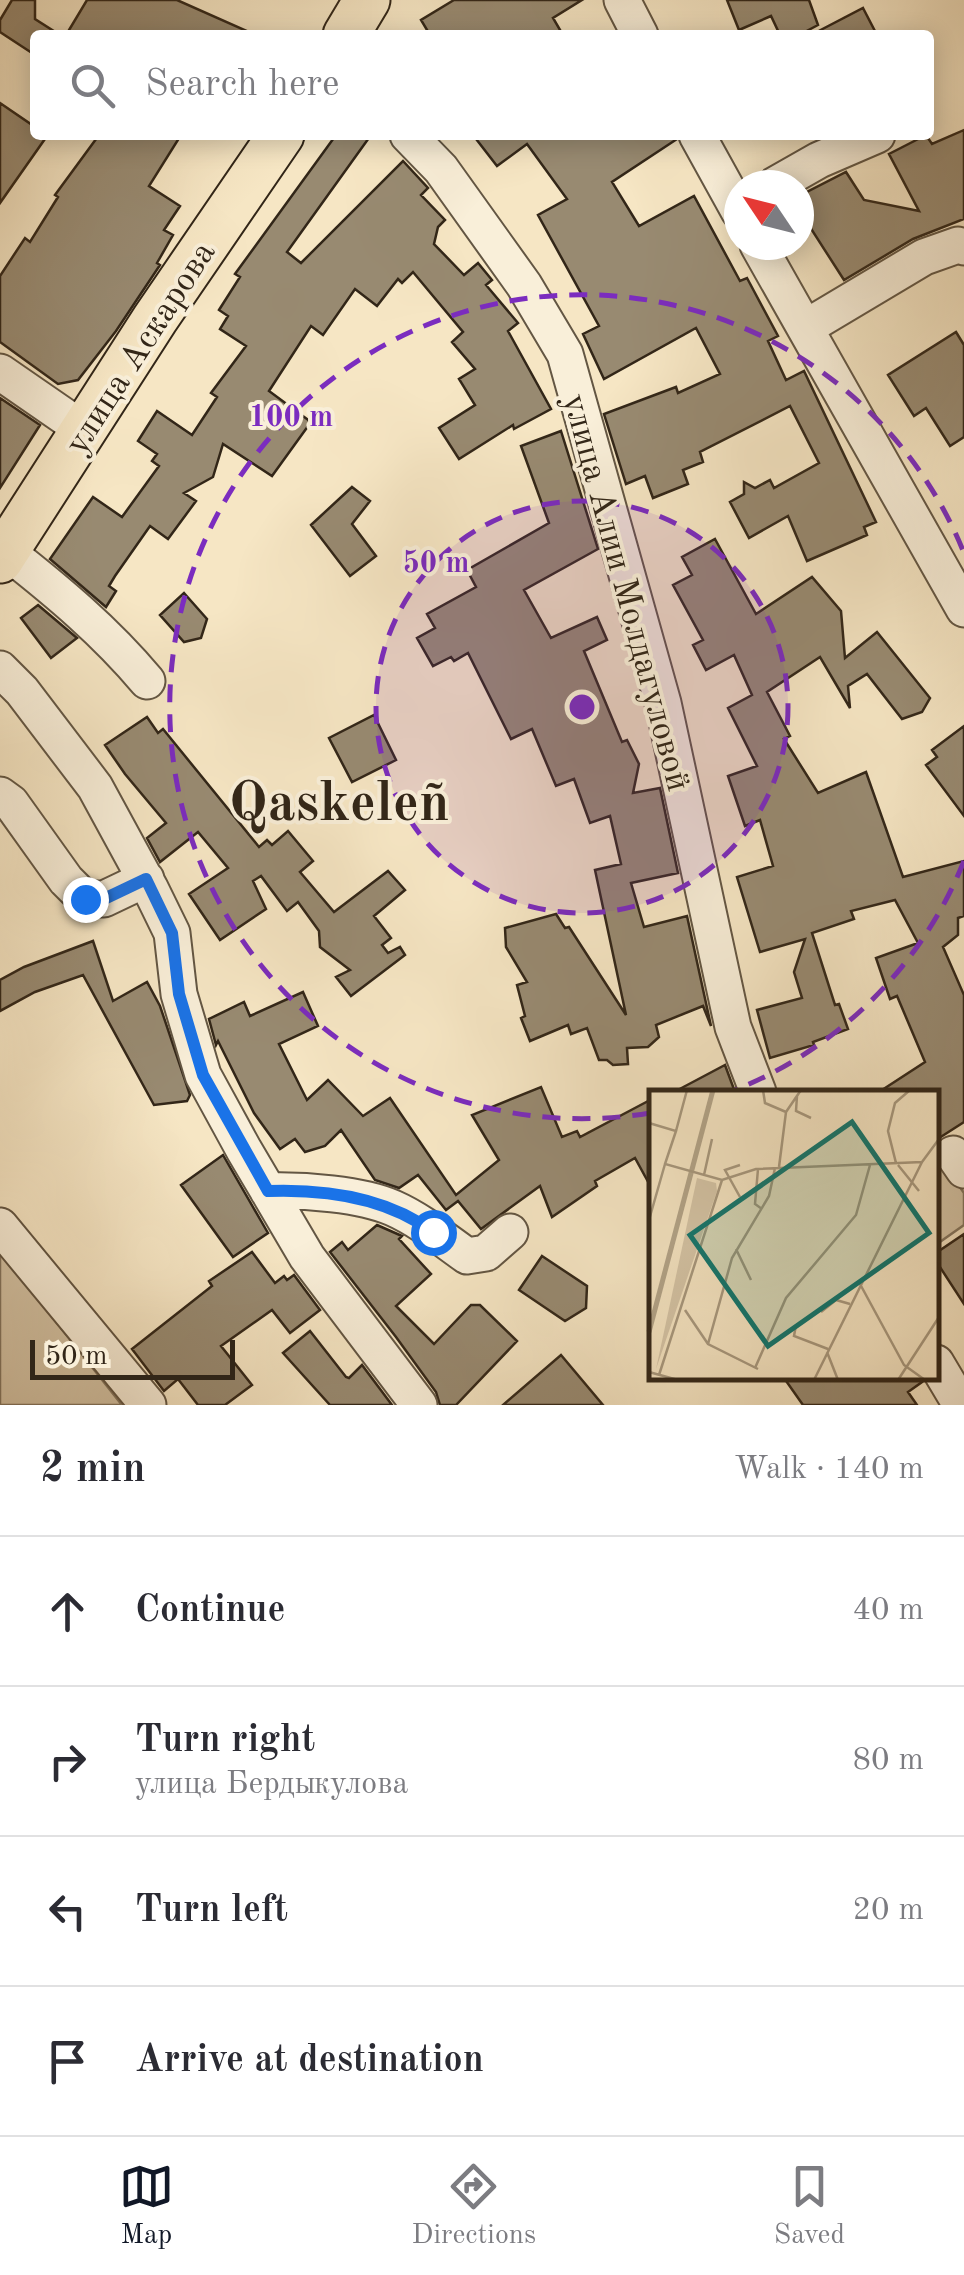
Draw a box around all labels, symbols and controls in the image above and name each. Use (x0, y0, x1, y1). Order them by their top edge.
search box (30, 30, 934, 140)
icon: search (65, 58, 120, 113)
text: Search here (145, 66, 340, 104)
north arrow (724, 170, 814, 260)
street label: улица Аскарова (59, 236, 223, 461)
street label: улица Алии Молдагуловой (556, 390, 696, 795)
text: 100 m (249, 403, 333, 433)
text: 50 m (402, 549, 470, 579)
centre of rings (564, 689, 600, 725)
district label: Qaskeleñ (229, 778, 450, 834)
route end (63, 877, 109, 923)
inset map (649, 1090, 939, 1380)
route start (411, 1210, 457, 1256)
scale bar (30, 1335, 235, 1380)
text: 50 m (45, 1343, 108, 1371)
text: 2 min (40, 1449, 146, 1491)
text: Walk · 140 m (734, 1454, 924, 1486)
icon: ahead (40, 1584, 95, 1639)
text: Continue (135, 1592, 285, 1630)
text: 40 m (853, 1595, 924, 1627)
text: Turn right (135, 1722, 315, 1760)
icon: right (40, 1734, 95, 1789)
text: 80 m (853, 1745, 924, 1777)
text: улица Бердыкулова (135, 1769, 408, 1801)
icon: left (40, 1884, 95, 1939)
text: Turn left (135, 1892, 288, 1930)
text: 20 m (853, 1895, 924, 1927)
icon: arrive (40, 2034, 95, 2089)
text: Arrive at destination (135, 2042, 484, 2080)
tab: Map (119, 2159, 174, 2254)
tab: Directions (412, 2159, 536, 2254)
tab: Saved (774, 2159, 845, 2254)

